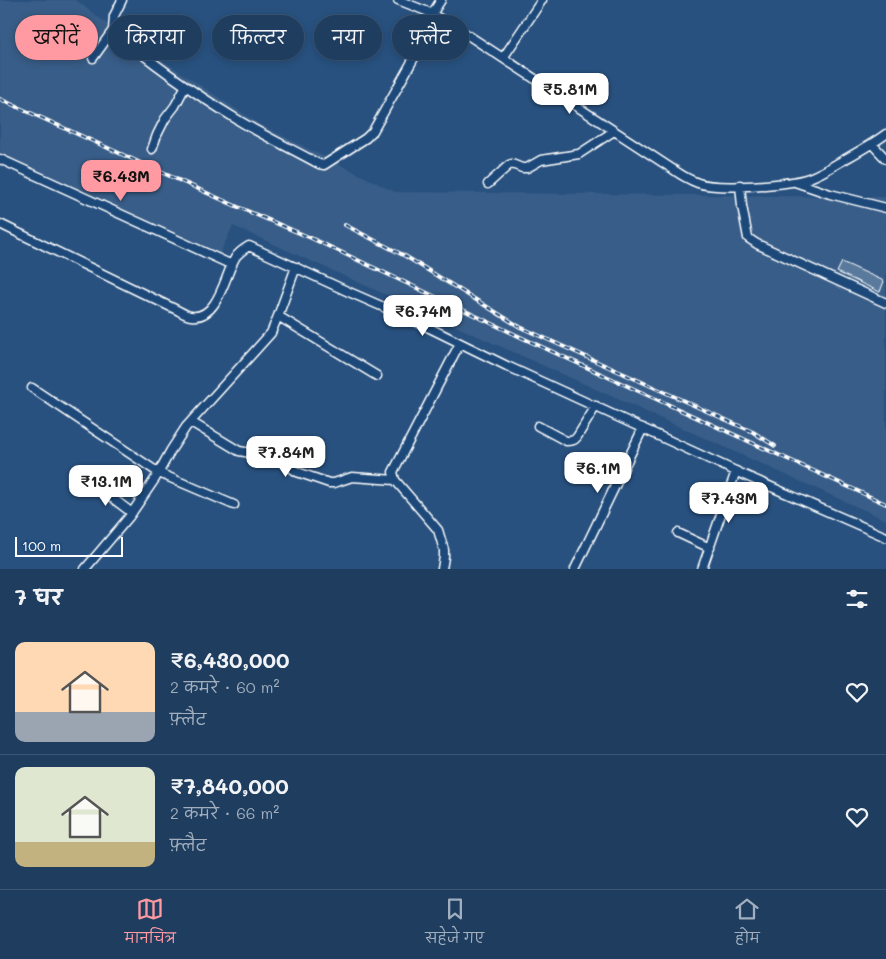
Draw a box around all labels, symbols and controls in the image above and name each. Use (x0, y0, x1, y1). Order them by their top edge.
chip: खरीदें (15, 15, 98, 60)
chip: किराया (108, 15, 202, 60)
chip: फ़िल्टर (212, 15, 304, 60)
chip: नया (314, 15, 382, 60)
chip: फ़्लैट (392, 15, 469, 60)
pin: ₹5.81M (529, 72, 611, 115)
text: ₹5.81M (543, 78, 597, 99)
pin: ₹6.43M (80, 160, 162, 202)
text: ₹6.43M (92, 165, 150, 186)
pin: ₹6.74M (382, 294, 464, 337)
text: ₹6.74M (394, 300, 452, 321)
pin: ₹7.84M (245, 436, 327, 478)
text: ₹7.84M (257, 441, 315, 462)
pin: ₹6.1M (563, 452, 633, 494)
text: ₹6.1M (575, 457, 621, 478)
pin: ₹13.1M (65, 464, 147, 507)
text: ₹13.1M (80, 470, 132, 491)
pin: ₹7.43M (688, 482, 770, 524)
text: ₹7.43M (700, 487, 758, 508)
scale bar (15, 534, 122, 557)
text: 100 m (22, 536, 61, 555)
text: 7 घर (15, 583, 62, 610)
icon: filters (843, 585, 871, 613)
text: ₹6,430,000 (170, 646, 289, 673)
icon: home (55, 662, 115, 722)
text: 2 कमरे · 60 m² (170, 676, 280, 697)
icon: heart (843, 678, 871, 706)
text: फ़्लैट (170, 708, 206, 729)
text: ₹7,840,000 (170, 772, 289, 799)
icon: home (55, 787, 115, 847)
text: 2 कमरे · 66 m² (170, 802, 279, 823)
icon: heart (843, 803, 871, 831)
text: फ़्लैट (170, 834, 206, 855)
tab: मानचित्र (125, 895, 176, 954)
tab: सहेजे गए (425, 895, 484, 954)
tab: होम (733, 895, 761, 954)

